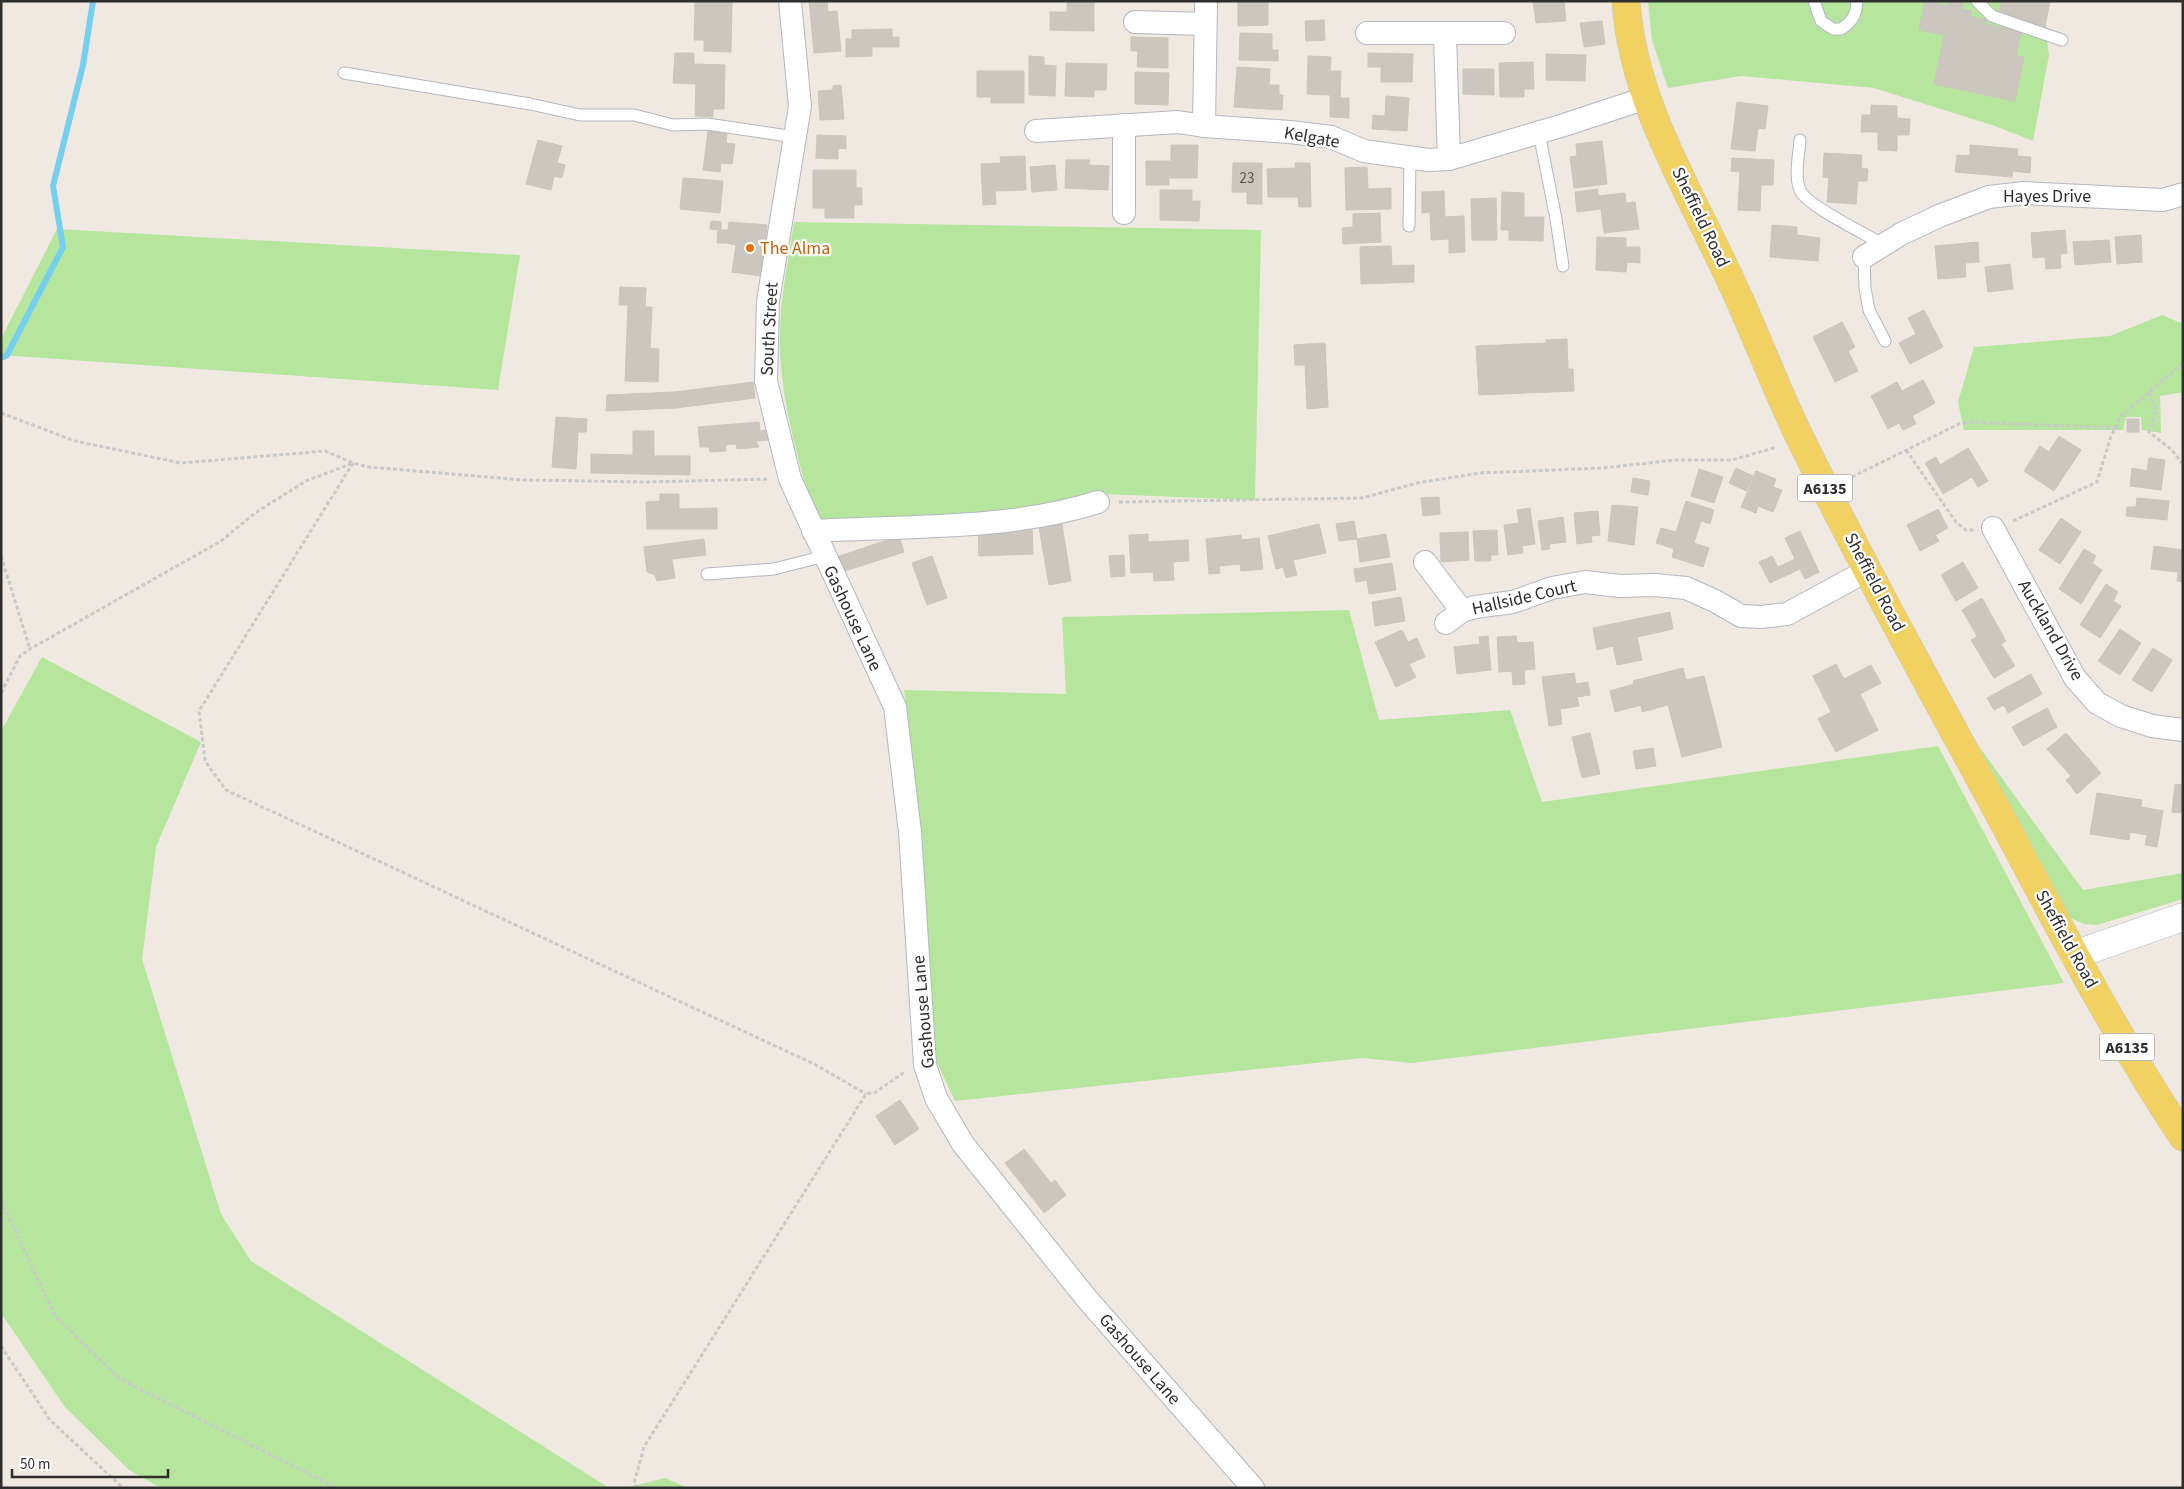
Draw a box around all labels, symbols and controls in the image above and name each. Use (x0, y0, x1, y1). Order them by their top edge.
street label: Kelgate (1282, 120, 1342, 155)
street label: Sheffield Road (1665, 163, 1736, 272)
house number: 23 (1240, 168, 1254, 189)
street label: Hayes Drive (2003, 184, 2091, 209)
place label: The Alma (760, 236, 830, 261)
marker: The Alma (744, 242, 756, 254)
street label: South Street (755, 282, 784, 376)
road number: A6135 (1798, 474, 1852, 502)
street label: Sheffield Road (1838, 528, 1911, 636)
street label: Gashouse Lane (817, 561, 888, 675)
street label: Hallside Court (1469, 573, 1579, 622)
street label: Auckland Drive (2012, 575, 2090, 685)
street label: Sheffield Road (2029, 886, 2104, 993)
street label: Gashouse Lane (906, 954, 941, 1070)
road number: A6135 (2100, 1034, 2154, 1060)
street label: Gashouse Lane (1093, 1308, 1186, 1410)
scale bar (12, 1446, 169, 1478)
text: 50 m (20, 1454, 50, 1475)

